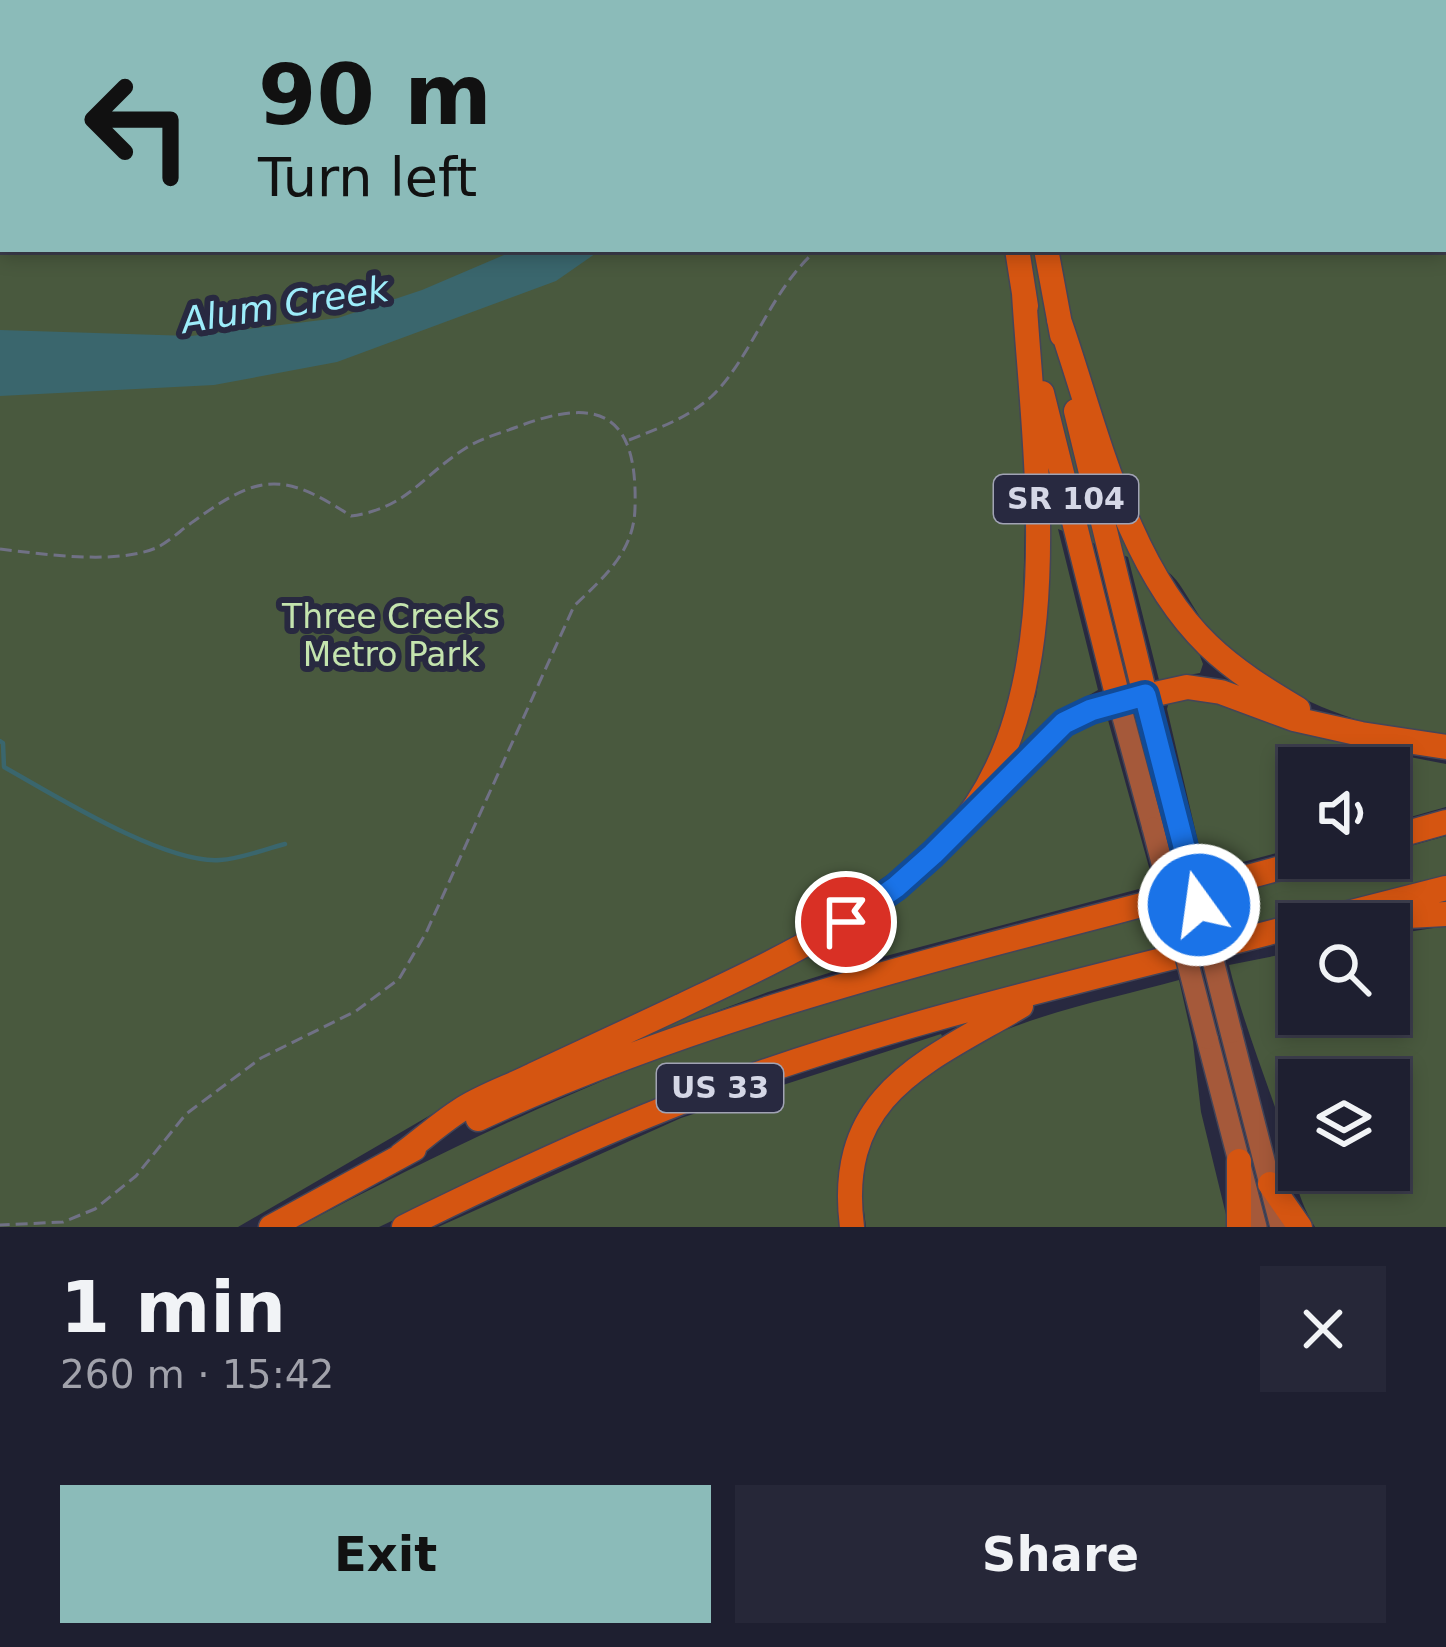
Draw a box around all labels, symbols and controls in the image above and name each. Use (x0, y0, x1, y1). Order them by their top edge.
text: 90 m (258, 46, 492, 144)
icon: left (60, 48, 216, 204)
text: Turn left (258, 146, 477, 209)
water label: Alum Creek (177, 268, 394, 341)
road number: SR 104 (994, 475, 1138, 523)
park label: Three Creeks Metro Park (281, 597, 500, 674)
map controls (1278, 747, 1410, 1191)
button: sound (1278, 747, 1410, 879)
position arrow (1136, 842, 1262, 968)
pin (795, 871, 897, 973)
icon: arrive (813, 889, 879, 955)
button: search (1278, 903, 1410, 1035)
button: layers (1278, 1059, 1410, 1191)
road number: US 33 (657, 1064, 783, 1112)
text: 1 min (60, 1265, 286, 1349)
button: close (1260, 1266, 1386, 1392)
text: 260 m · 15:42 (60, 1352, 334, 1397)
button: Exit (60, 1485, 711, 1623)
button: Share (735, 1485, 1386, 1623)

